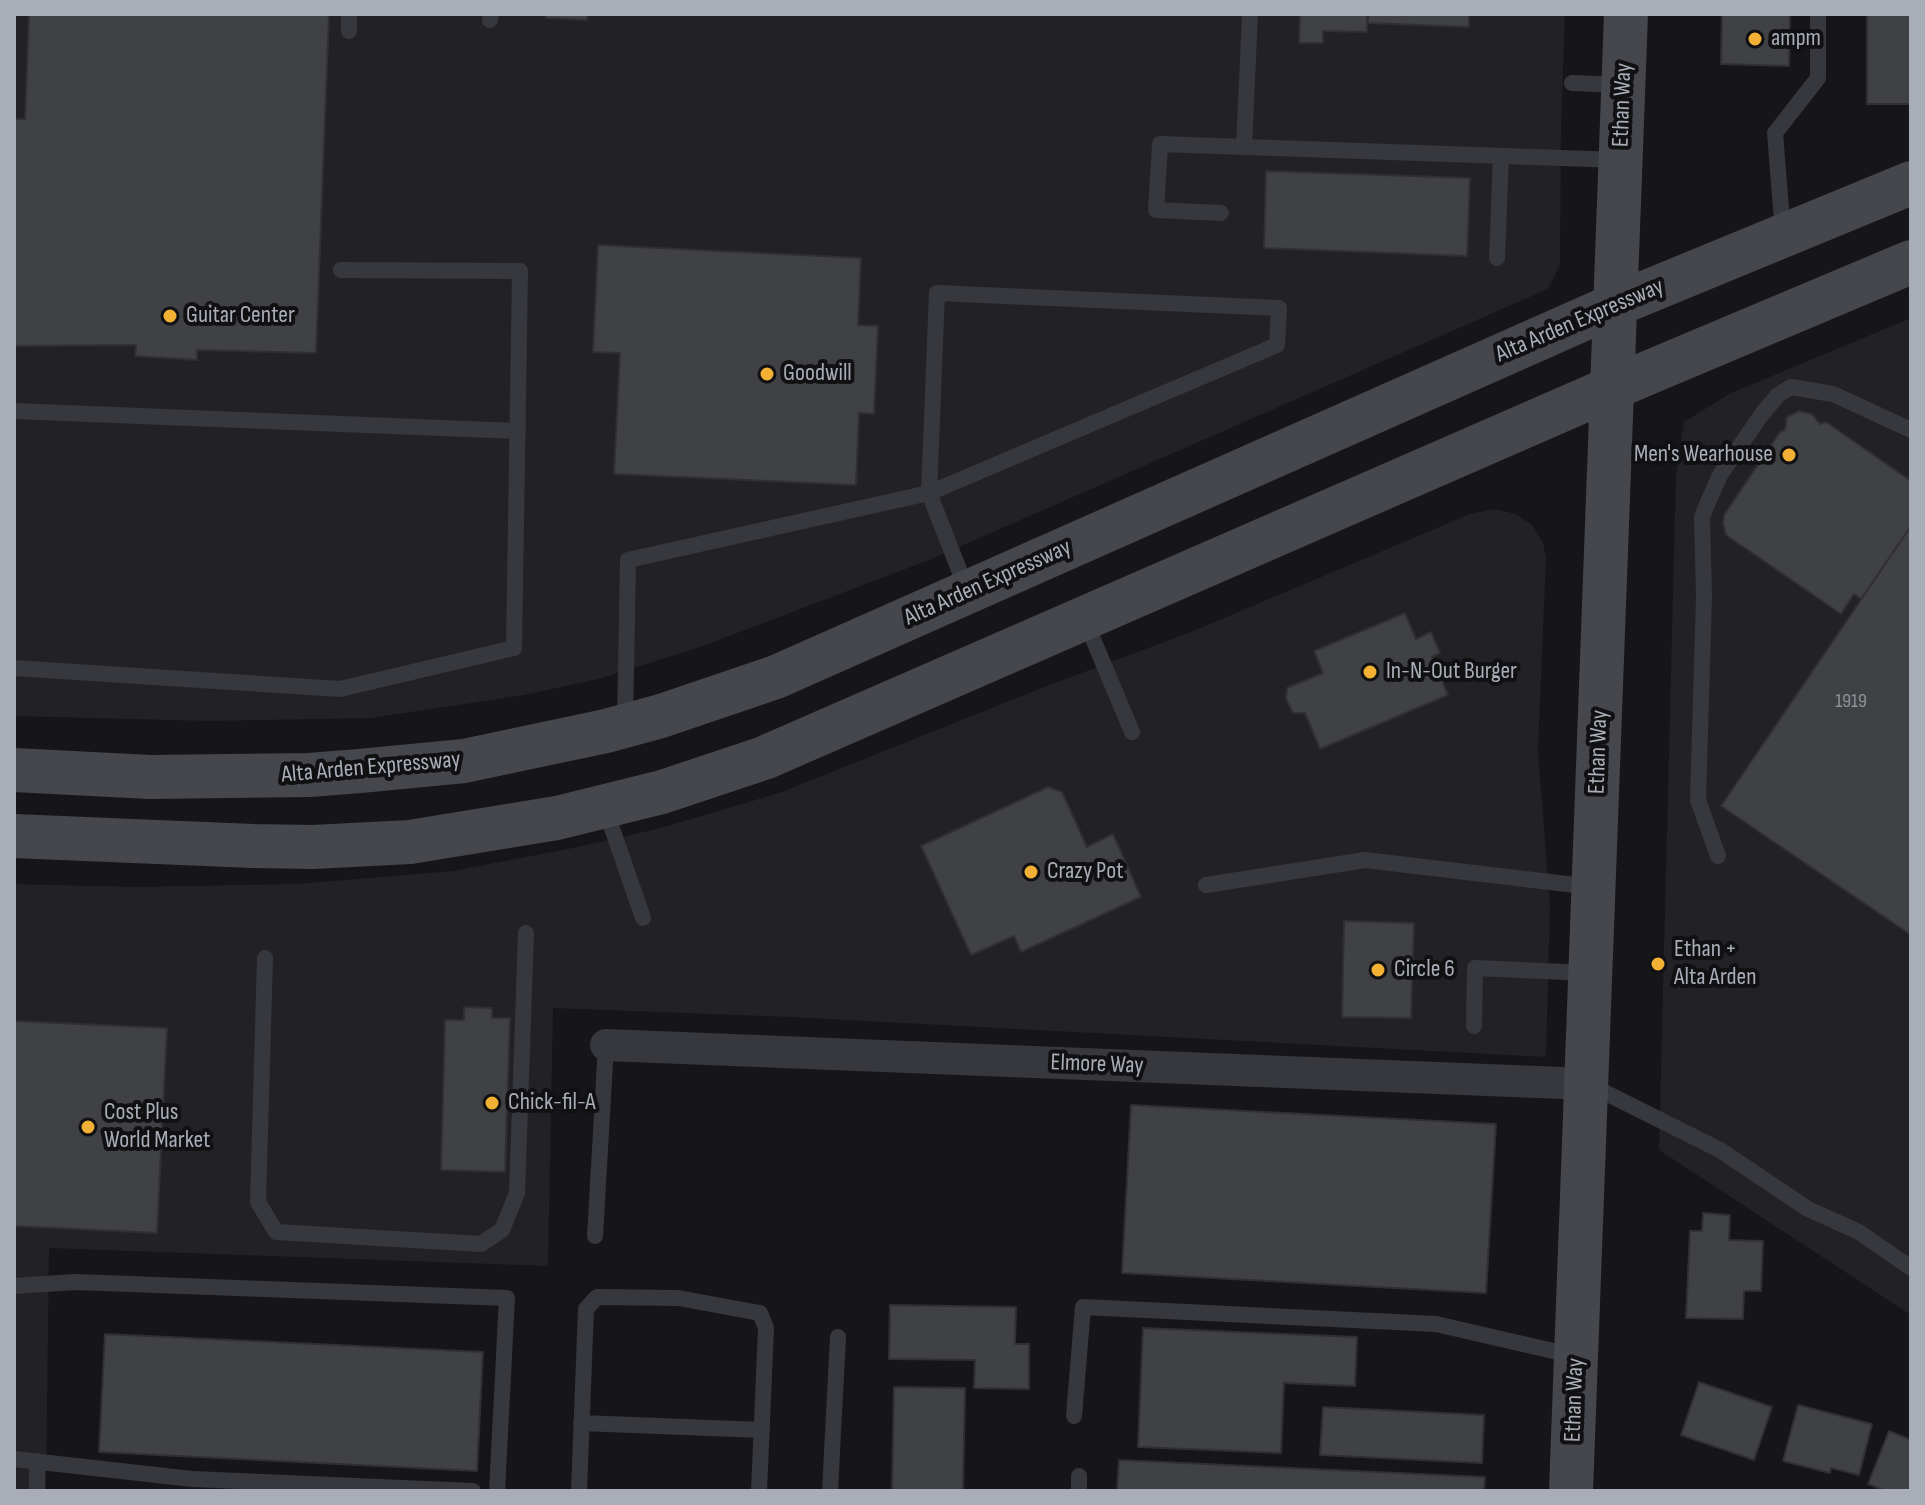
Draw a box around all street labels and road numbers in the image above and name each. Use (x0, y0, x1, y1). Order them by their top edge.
street label: Ethan Way (1607, 62, 1639, 148)
street label: Alta Arden Expressway (1492, 273, 1668, 369)
street label: Alta Arden Expressway (900, 533, 1076, 633)
street label: Ethan Way (1583, 709, 1615, 795)
street label: Alta Arden Expressway (280, 746, 462, 790)
street label: Elmore Way (1050, 1049, 1144, 1081)
street label: Ethan Way (1559, 1357, 1591, 1443)

